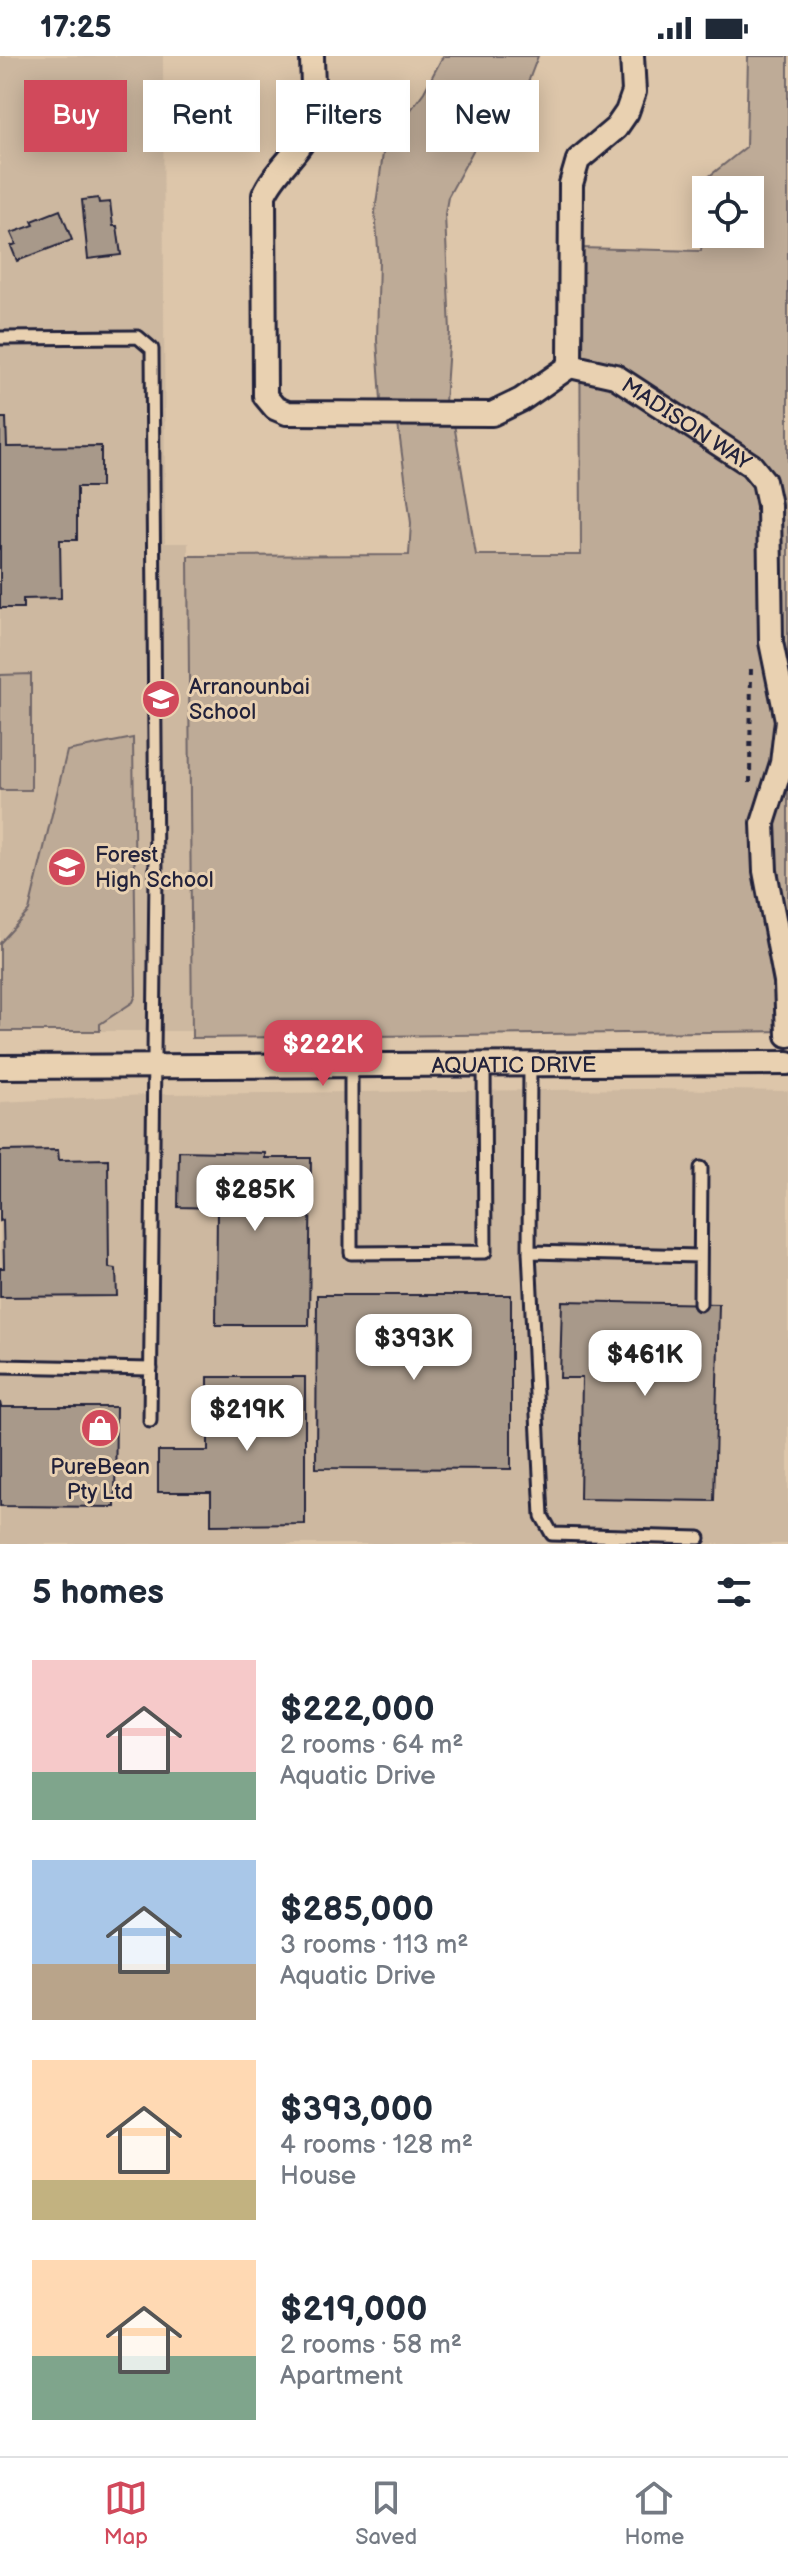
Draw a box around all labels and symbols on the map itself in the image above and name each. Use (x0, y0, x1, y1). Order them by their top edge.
street label: MADISON WAY (616, 372, 756, 477)
place label: Arranounbai School (189, 674, 310, 726)
school or university icon: Arranounbai School (140, 678, 182, 720)
place label: Forest High School (95, 842, 214, 894)
school or university icon: Forest High School (46, 846, 88, 888)
pin: $222K (267, 1020, 379, 1088)
street label: AQUATIC DRIVE (431, 1052, 597, 1080)
pin: $285K (199, 1165, 311, 1233)
pin: $393K (358, 1314, 470, 1382)
pin: $461K (589, 1330, 701, 1398)
pin: $219K (191, 1385, 303, 1453)
shop icon: PureBean Pty Ltd (79, 1407, 121, 1449)
place label: PureBean Pty Ltd (50, 1454, 150, 1506)

